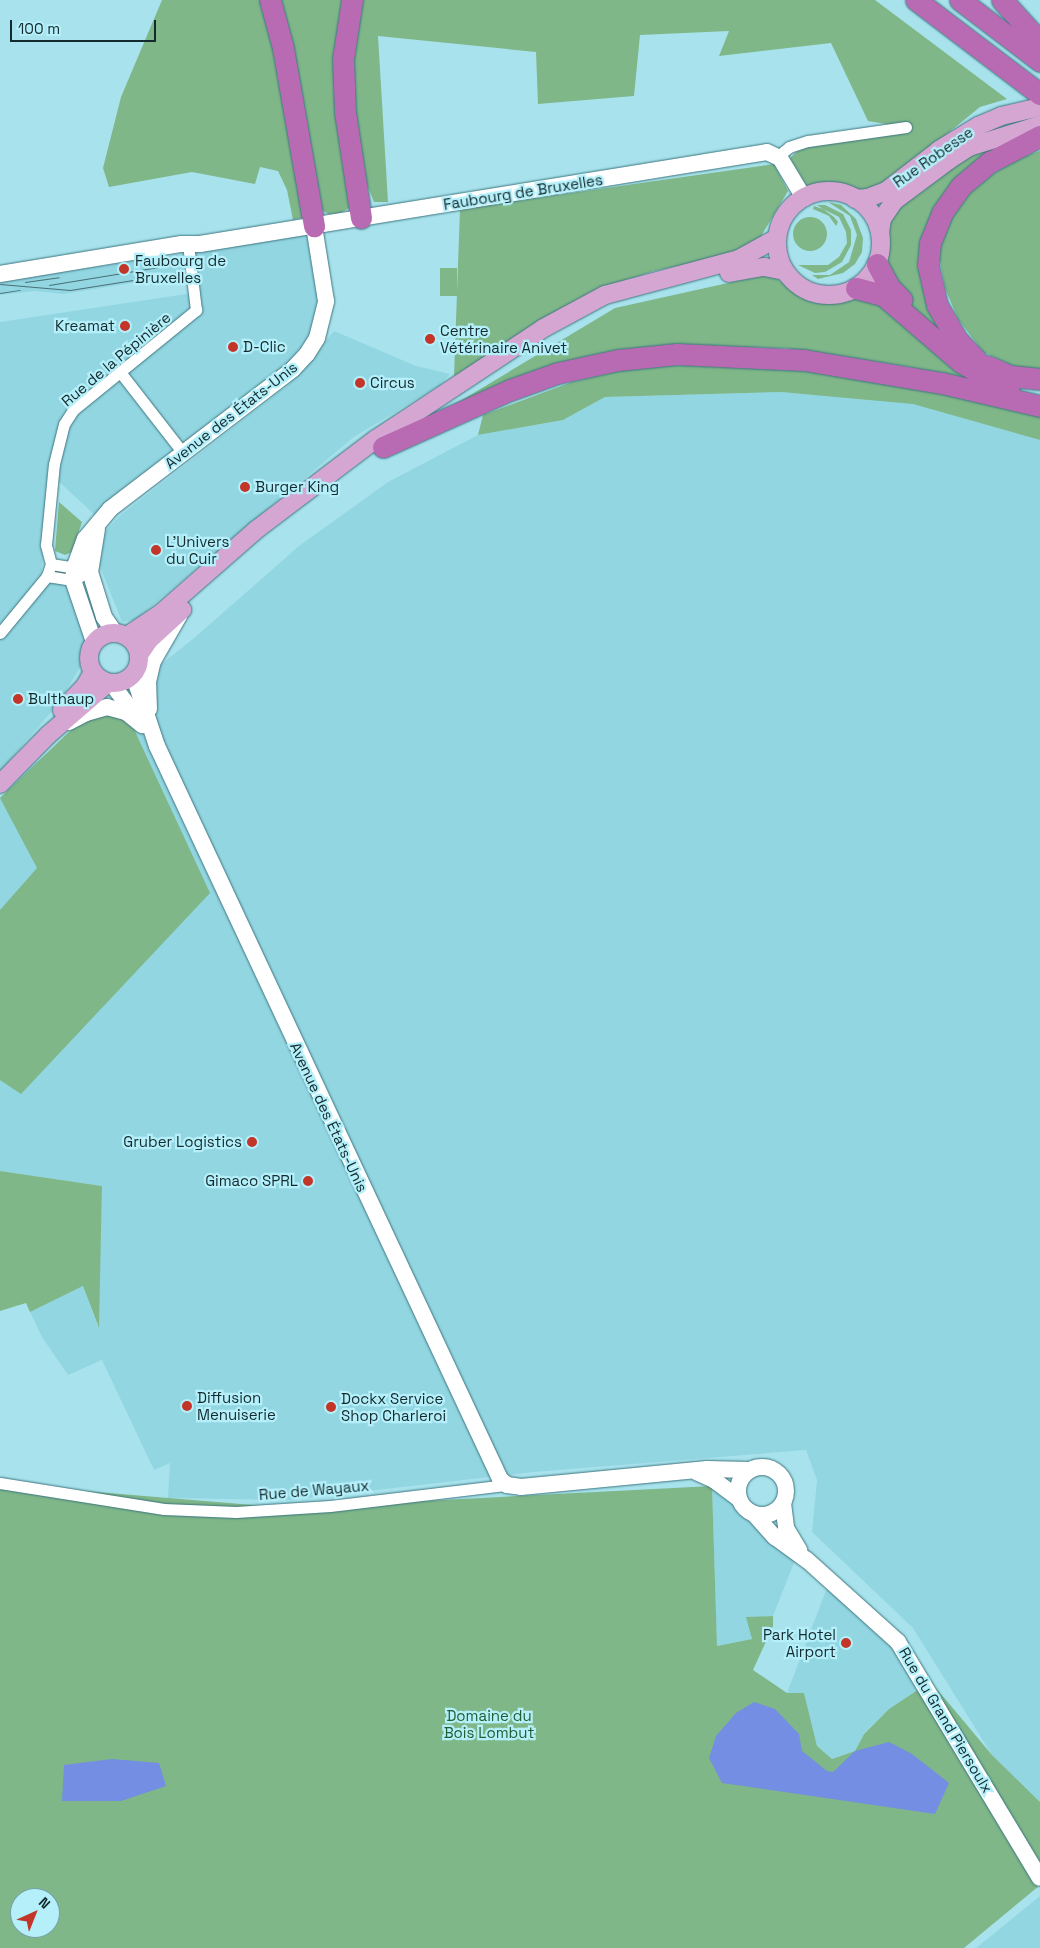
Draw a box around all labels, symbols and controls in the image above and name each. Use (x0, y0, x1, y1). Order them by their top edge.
scale bar (12, 10, 159, 42)
text: 100 m (18, 19, 60, 38)
street label: Rue Robesse (890, 123, 976, 191)
street label: Faubourg de Bruxelles (442, 171, 604, 213)
place label: Faubourg de Bruxelles (135, 251, 226, 286)
marker: Faubourg de Bruxelles (117, 262, 131, 276)
street label: Rue de la Pépinière (58, 308, 174, 410)
place label: Kreamat (55, 317, 115, 335)
marker: Kreamat (119, 320, 131, 332)
place label: Centre Vétérinaire Anivet (440, 321, 567, 356)
marker: Centre Vétérinaire Anivet (424, 333, 436, 345)
place label: D-Clic (243, 338, 286, 356)
marker: D-Clic (227, 341, 239, 353)
street label: Avenue des États-Unis (161, 358, 301, 472)
place label: Circus (370, 374, 415, 392)
marker: Circus (354, 377, 366, 389)
place label: Burger King (255, 478, 339, 496)
marker: Burger King (239, 481, 251, 493)
place label: L'Univers du Cuir (166, 532, 229, 567)
marker: L'Univers du Cuir (150, 544, 162, 556)
place label: Bulthaup (28, 690, 94, 708)
marker: Bulthaup (12, 693, 24, 705)
street label: Avenue des États-Unis (286, 1039, 372, 1195)
place label: Gruber Logistics (123, 1133, 242, 1151)
marker: Gruber Logistics (246, 1136, 258, 1148)
place label: Gimaco SPRL (205, 1172, 298, 1190)
marker: Gimaco SPRL (302, 1175, 314, 1187)
place label: Diffusion Menuiserie (197, 1388, 276, 1423)
place label: Dockx Service Shop Charleroi (341, 1389, 446, 1424)
marker: Diffusion Menuiserie (181, 1400, 193, 1412)
marker: Dockx Service Shop Charleroi (325, 1401, 337, 1413)
street label: Rue de Wayaux (258, 1476, 370, 1504)
place label: Park Hotel Airport (763, 1625, 836, 1660)
marker: Park Hotel Airport (840, 1637, 852, 1649)
street label: Rue du Grand Piersoulx (895, 1644, 997, 1796)
park label: Domaine du Bois Lombut (444, 1706, 534, 1741)
north arrow (10, 1888, 60, 1938)
text: N (35, 1893, 54, 1913)

